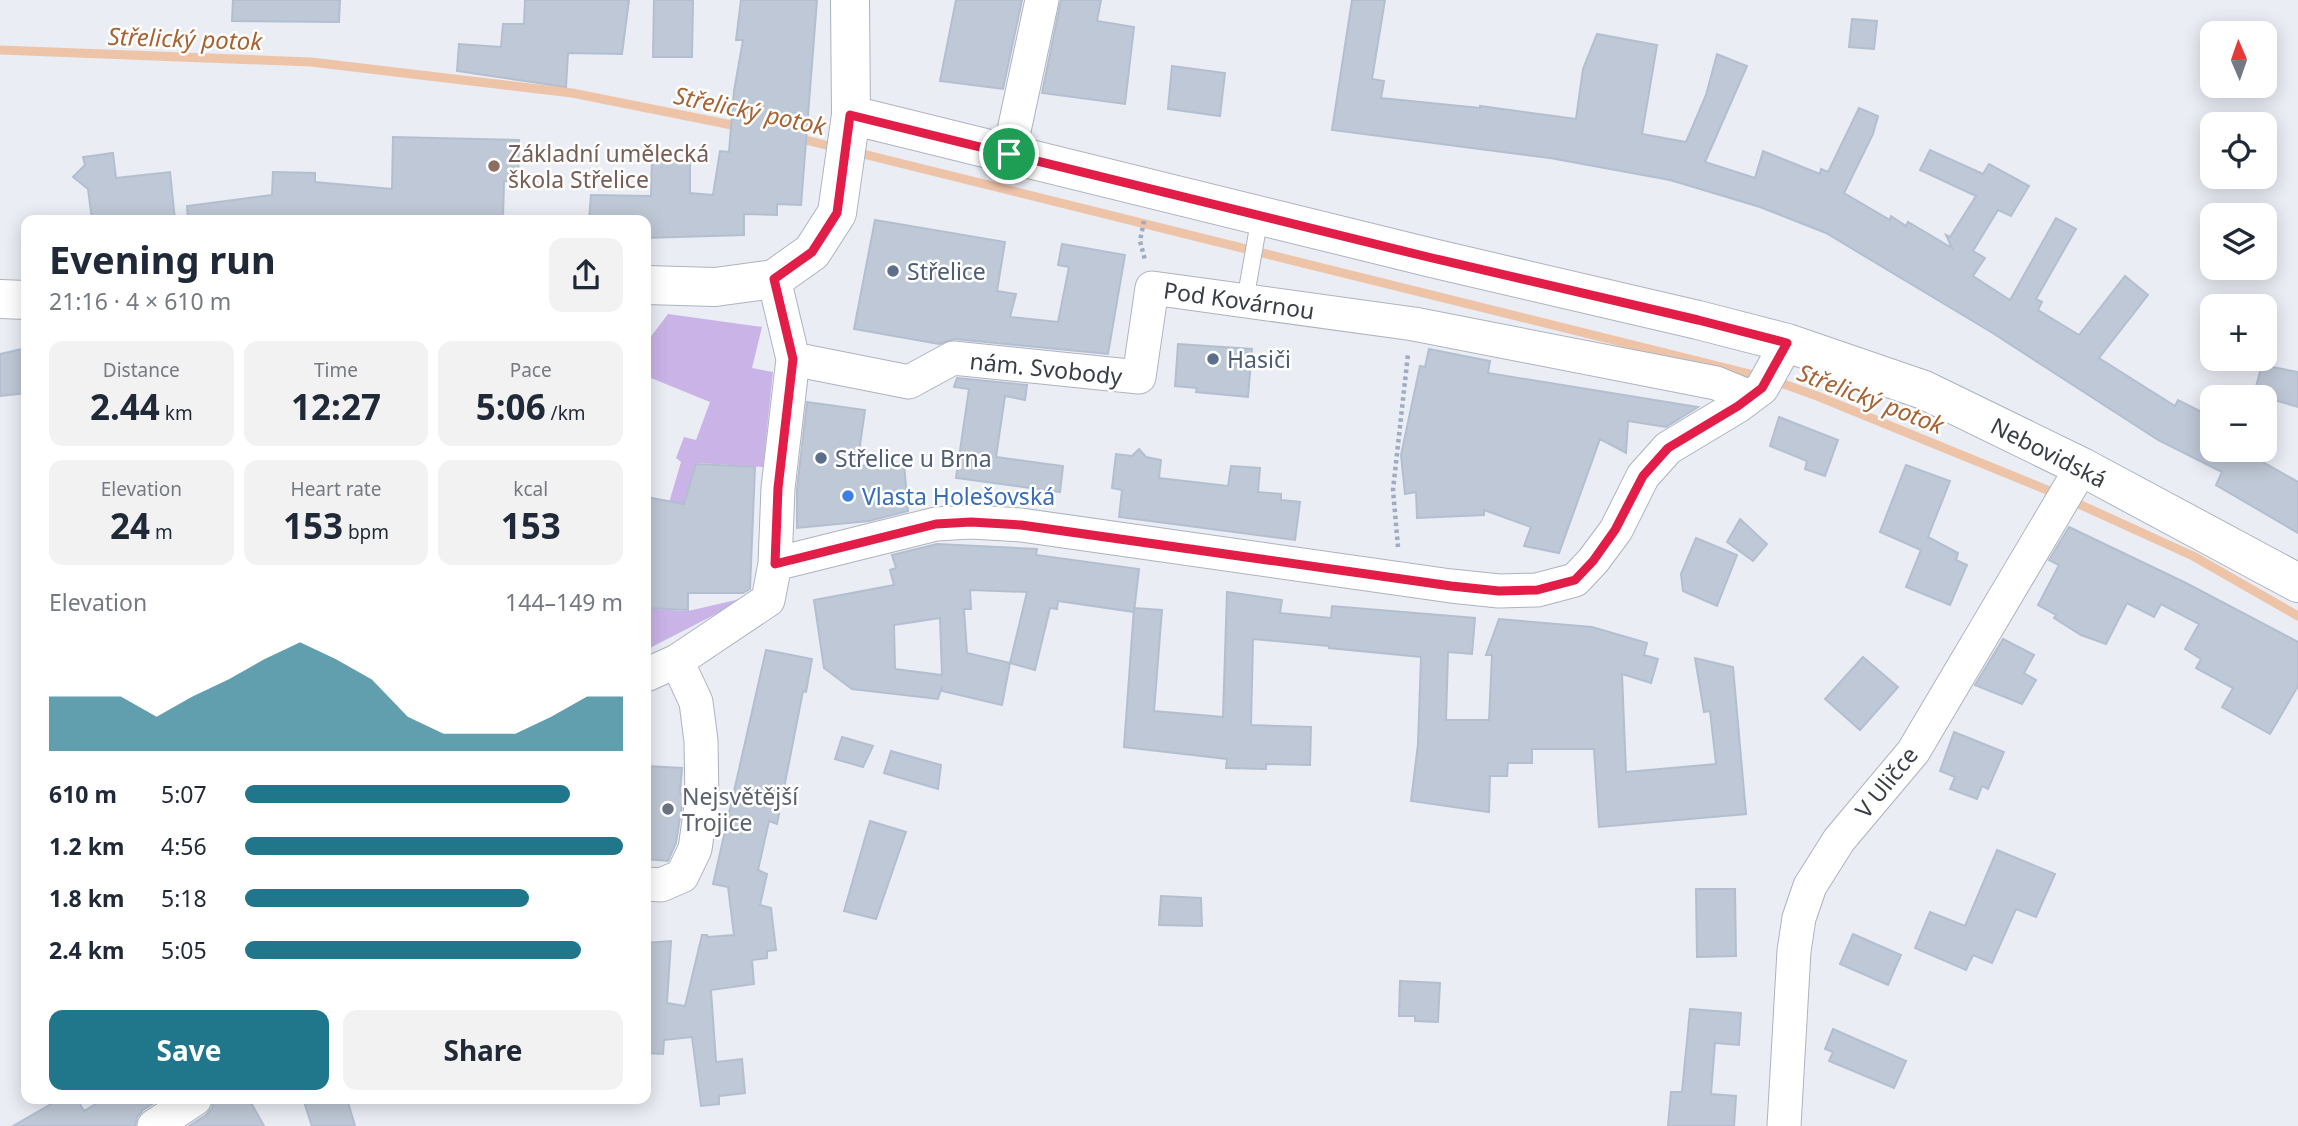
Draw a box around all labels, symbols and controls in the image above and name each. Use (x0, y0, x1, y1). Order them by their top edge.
water label: Střelický potok (107, 19, 264, 57)
north arrow (2200, 21, 2277, 98)
map controls (2200, 21, 2277, 462)
water label: Střelický potok (671, 78, 830, 142)
button: locate (2200, 112, 2277, 189)
pin (979, 124, 1039, 184)
icon: arrive (990, 135, 1028, 173)
place label: Základní umělecká škola Střelice (508, 137, 709, 195)
marker: Základní umělecká škola Střelice (486, 158, 502, 174)
button: layers (2200, 203, 2277, 280)
text: Evening run (49, 233, 276, 285)
button: share (549, 238, 623, 312)
place label: Střelice (907, 255, 986, 287)
marker: Střelice (885, 263, 901, 279)
street label: Pod Kovárnou (1161, 274, 1317, 326)
text: 21:16 · 4 × 610 m (49, 285, 231, 317)
button: + (2200, 294, 2277, 371)
place label: Hasiči (1227, 343, 1291, 375)
street label: nám. Svobody (968, 344, 1124, 392)
marker: Hasiči (1205, 351, 1221, 367)
water label: Střelický potok (1793, 355, 1950, 441)
text: Distance (103, 357, 180, 383)
text: Time (314, 357, 358, 383)
text: Pace (510, 357, 552, 383)
text: 2.44 (90, 383, 160, 430)
text: 12:27 (291, 383, 381, 430)
text: 5:06 (476, 383, 546, 430)
button: − (2200, 385, 2277, 462)
text: km (160, 400, 193, 426)
text: /km (546, 400, 586, 426)
street label: Nebovidská (1986, 409, 2112, 495)
place label: Střelice u Brna (835, 442, 992, 474)
marker: Střelice u Brna (813, 450, 829, 466)
text: Elevation (101, 476, 182, 502)
text: Heart rate (291, 476, 381, 502)
text: kcal (513, 476, 548, 502)
place label: Vlasta Holešovská (862, 480, 1055, 512)
marker: Vlasta Holešovská (840, 488, 856, 504)
text: 24 (110, 502, 150, 549)
text: 153 (283, 502, 343, 549)
text: 153 (501, 502, 561, 549)
text: m (150, 519, 173, 545)
text: bpm (343, 519, 389, 545)
text: Elevation (49, 586, 147, 618)
text: 144–149 m (505, 586, 623, 618)
street label: V Uličce (1847, 739, 1925, 825)
text: 610 m (49, 778, 117, 810)
text: 5:07 (161, 778, 207, 810)
place label: Nejsvětější Trojice (682, 780, 799, 838)
marker: Nejsvětější Trojice (660, 801, 676, 817)
text: 1.2 km (49, 830, 124, 862)
text: 4:56 (161, 830, 207, 862)
text: 1.8 km (49, 882, 124, 914)
text: 5:18 (161, 882, 207, 914)
text: 2.4 km (49, 934, 124, 966)
text: 5:05 (161, 934, 207, 966)
button: Save (49, 1010, 329, 1090)
button: Share (343, 1010, 623, 1090)

